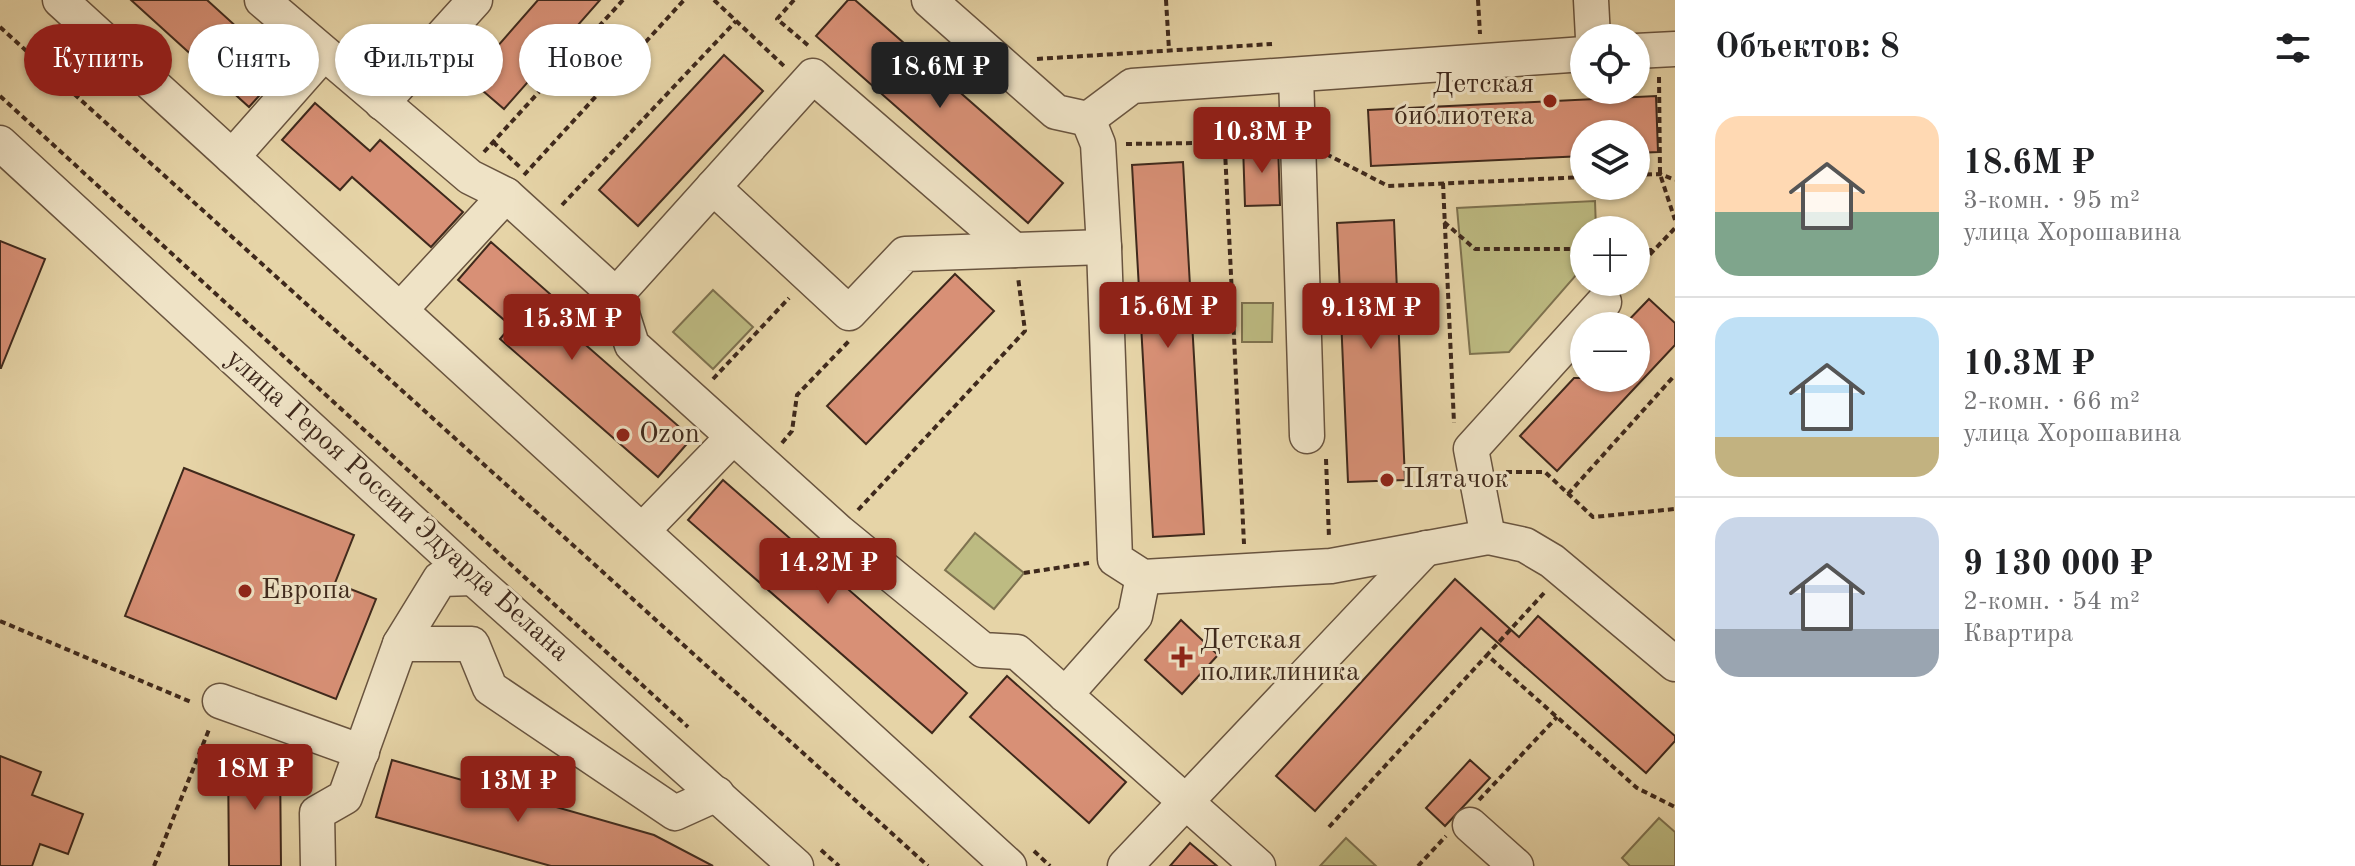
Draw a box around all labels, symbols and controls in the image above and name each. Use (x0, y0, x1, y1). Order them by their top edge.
chip: Купить (24, 24, 172, 96)
chip: Снять (188, 24, 319, 96)
chip: Фильтры (335, 24, 503, 96)
chip: Новое (519, 24, 651, 96)
map controls (1570, 24, 1650, 392)
button: locate (1570, 24, 1650, 104)
icon: filters (2271, 26, 2315, 70)
text: Объектов: 8 (1715, 31, 1900, 65)
pin: 18.6M ₽ (866, 42, 1014, 110)
text: 18.6M ₽ (889, 55, 991, 81)
place label: Детская библиотека (1394, 71, 1534, 131)
marker: Детская библиотека (1541, 92, 1559, 110)
pin: 10.3M ₽ (1188, 107, 1336, 175)
text: 10.3M ₽ (1211, 120, 1313, 146)
button: layers (1570, 120, 1650, 200)
text: 18.6M ₽ (1963, 147, 2095, 181)
icon: home (1779, 148, 1875, 244)
text: 3-комн. · 95 m² (1963, 188, 2140, 214)
button: + (1570, 216, 1650, 296)
text: улица Хорошавина (1963, 220, 2181, 246)
pin: 15.6M ₽ (1094, 282, 1242, 350)
pin: 9.13M ₽ (1297, 283, 1445, 351)
pin: 15.3M ₽ (498, 294, 646, 362)
text: 15.6M ₽ (1117, 295, 1219, 321)
text: 9.13M ₽ (1320, 296, 1422, 322)
text: 15.3M ₽ (521, 307, 623, 333)
button: − (1570, 312, 1650, 392)
street label: улица Героя России Эдуарда Белана (220, 345, 574, 668)
text: 10.3M ₽ (1963, 348, 2095, 382)
icon: home (1779, 349, 1875, 445)
text: 2-комн. · 66 m² (1963, 389, 2140, 415)
place label: Ozon (639, 421, 700, 449)
text: улица Хорошавина (1963, 421, 2181, 447)
marker: Ozon (614, 426, 632, 444)
place label: Пятачок (1403, 466, 1509, 494)
marker: Пятачок (1378, 471, 1396, 489)
pin: 14.2M ₽ (754, 538, 902, 606)
text: 9 130 000 ₽ (1963, 548, 2153, 582)
icon: home (1779, 549, 1875, 645)
text: 14.2M ₽ (777, 551, 879, 577)
place label: Европа (261, 577, 351, 605)
marker: Европа (236, 582, 254, 600)
text: 2-комн. · 54 m² (1963, 589, 2140, 615)
text: Квартира (1963, 621, 2073, 647)
place label: Детская поликлиника (1200, 627, 1360, 687)
marker: Детская поликлиника (1171, 646, 1193, 668)
pin: 18M ₽ (199, 744, 311, 812)
pin: 13M ₽ (462, 756, 574, 824)
text: 18M ₽ (216, 757, 294, 783)
text: 13M ₽ (479, 769, 557, 795)

